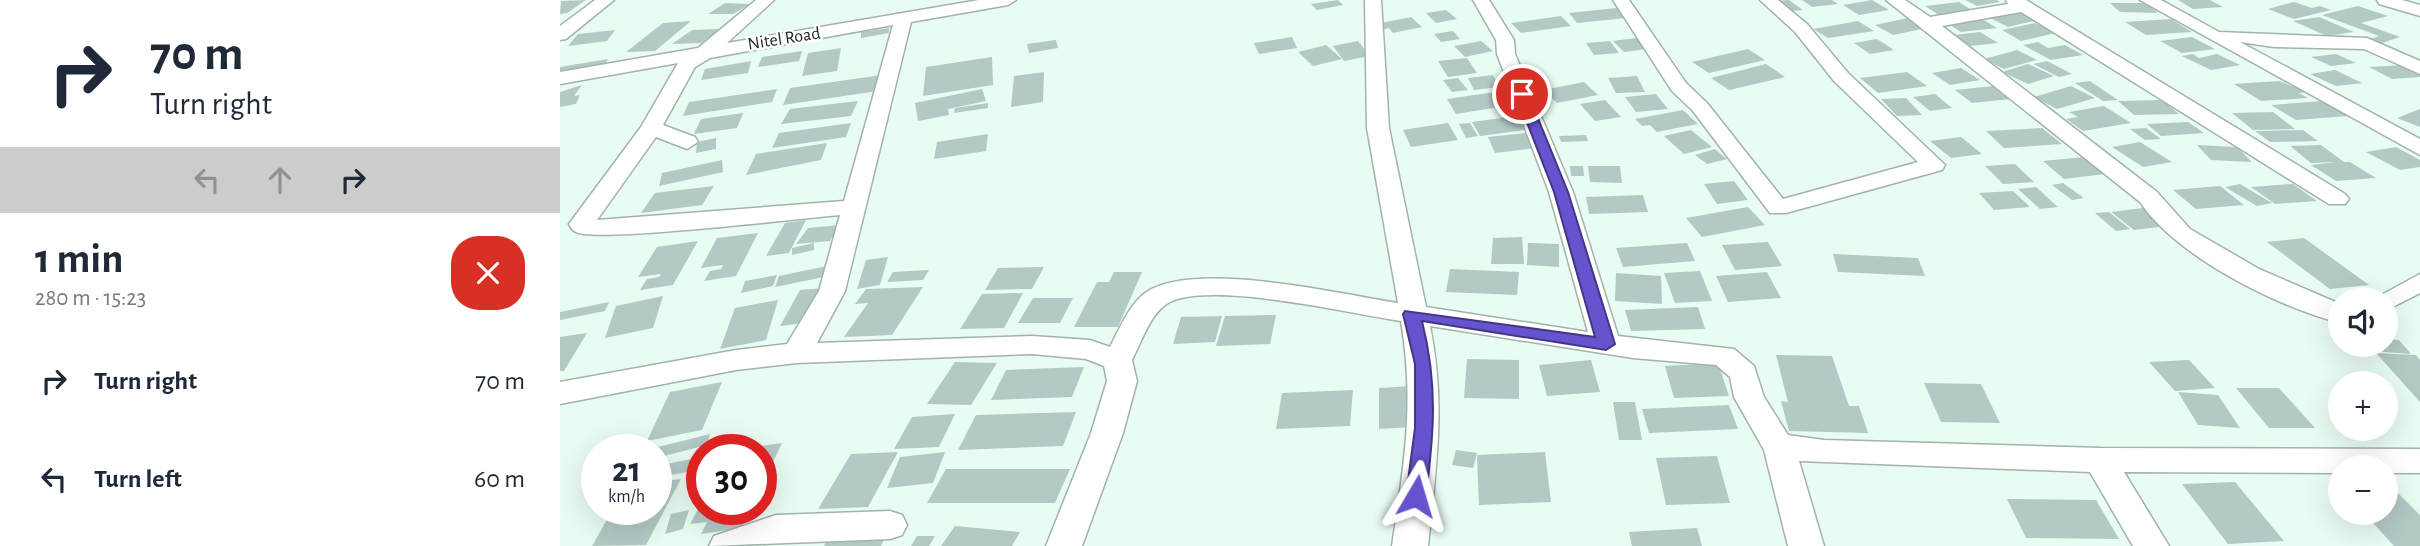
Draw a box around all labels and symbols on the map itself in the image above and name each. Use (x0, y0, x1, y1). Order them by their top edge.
street label: Nitel Road (746, 24, 822, 54)
pin (1492, 64, 1552, 124)
speed limit sign: 30 (686, 434, 777, 525)
position arrow (1379, 459, 1453, 533)

